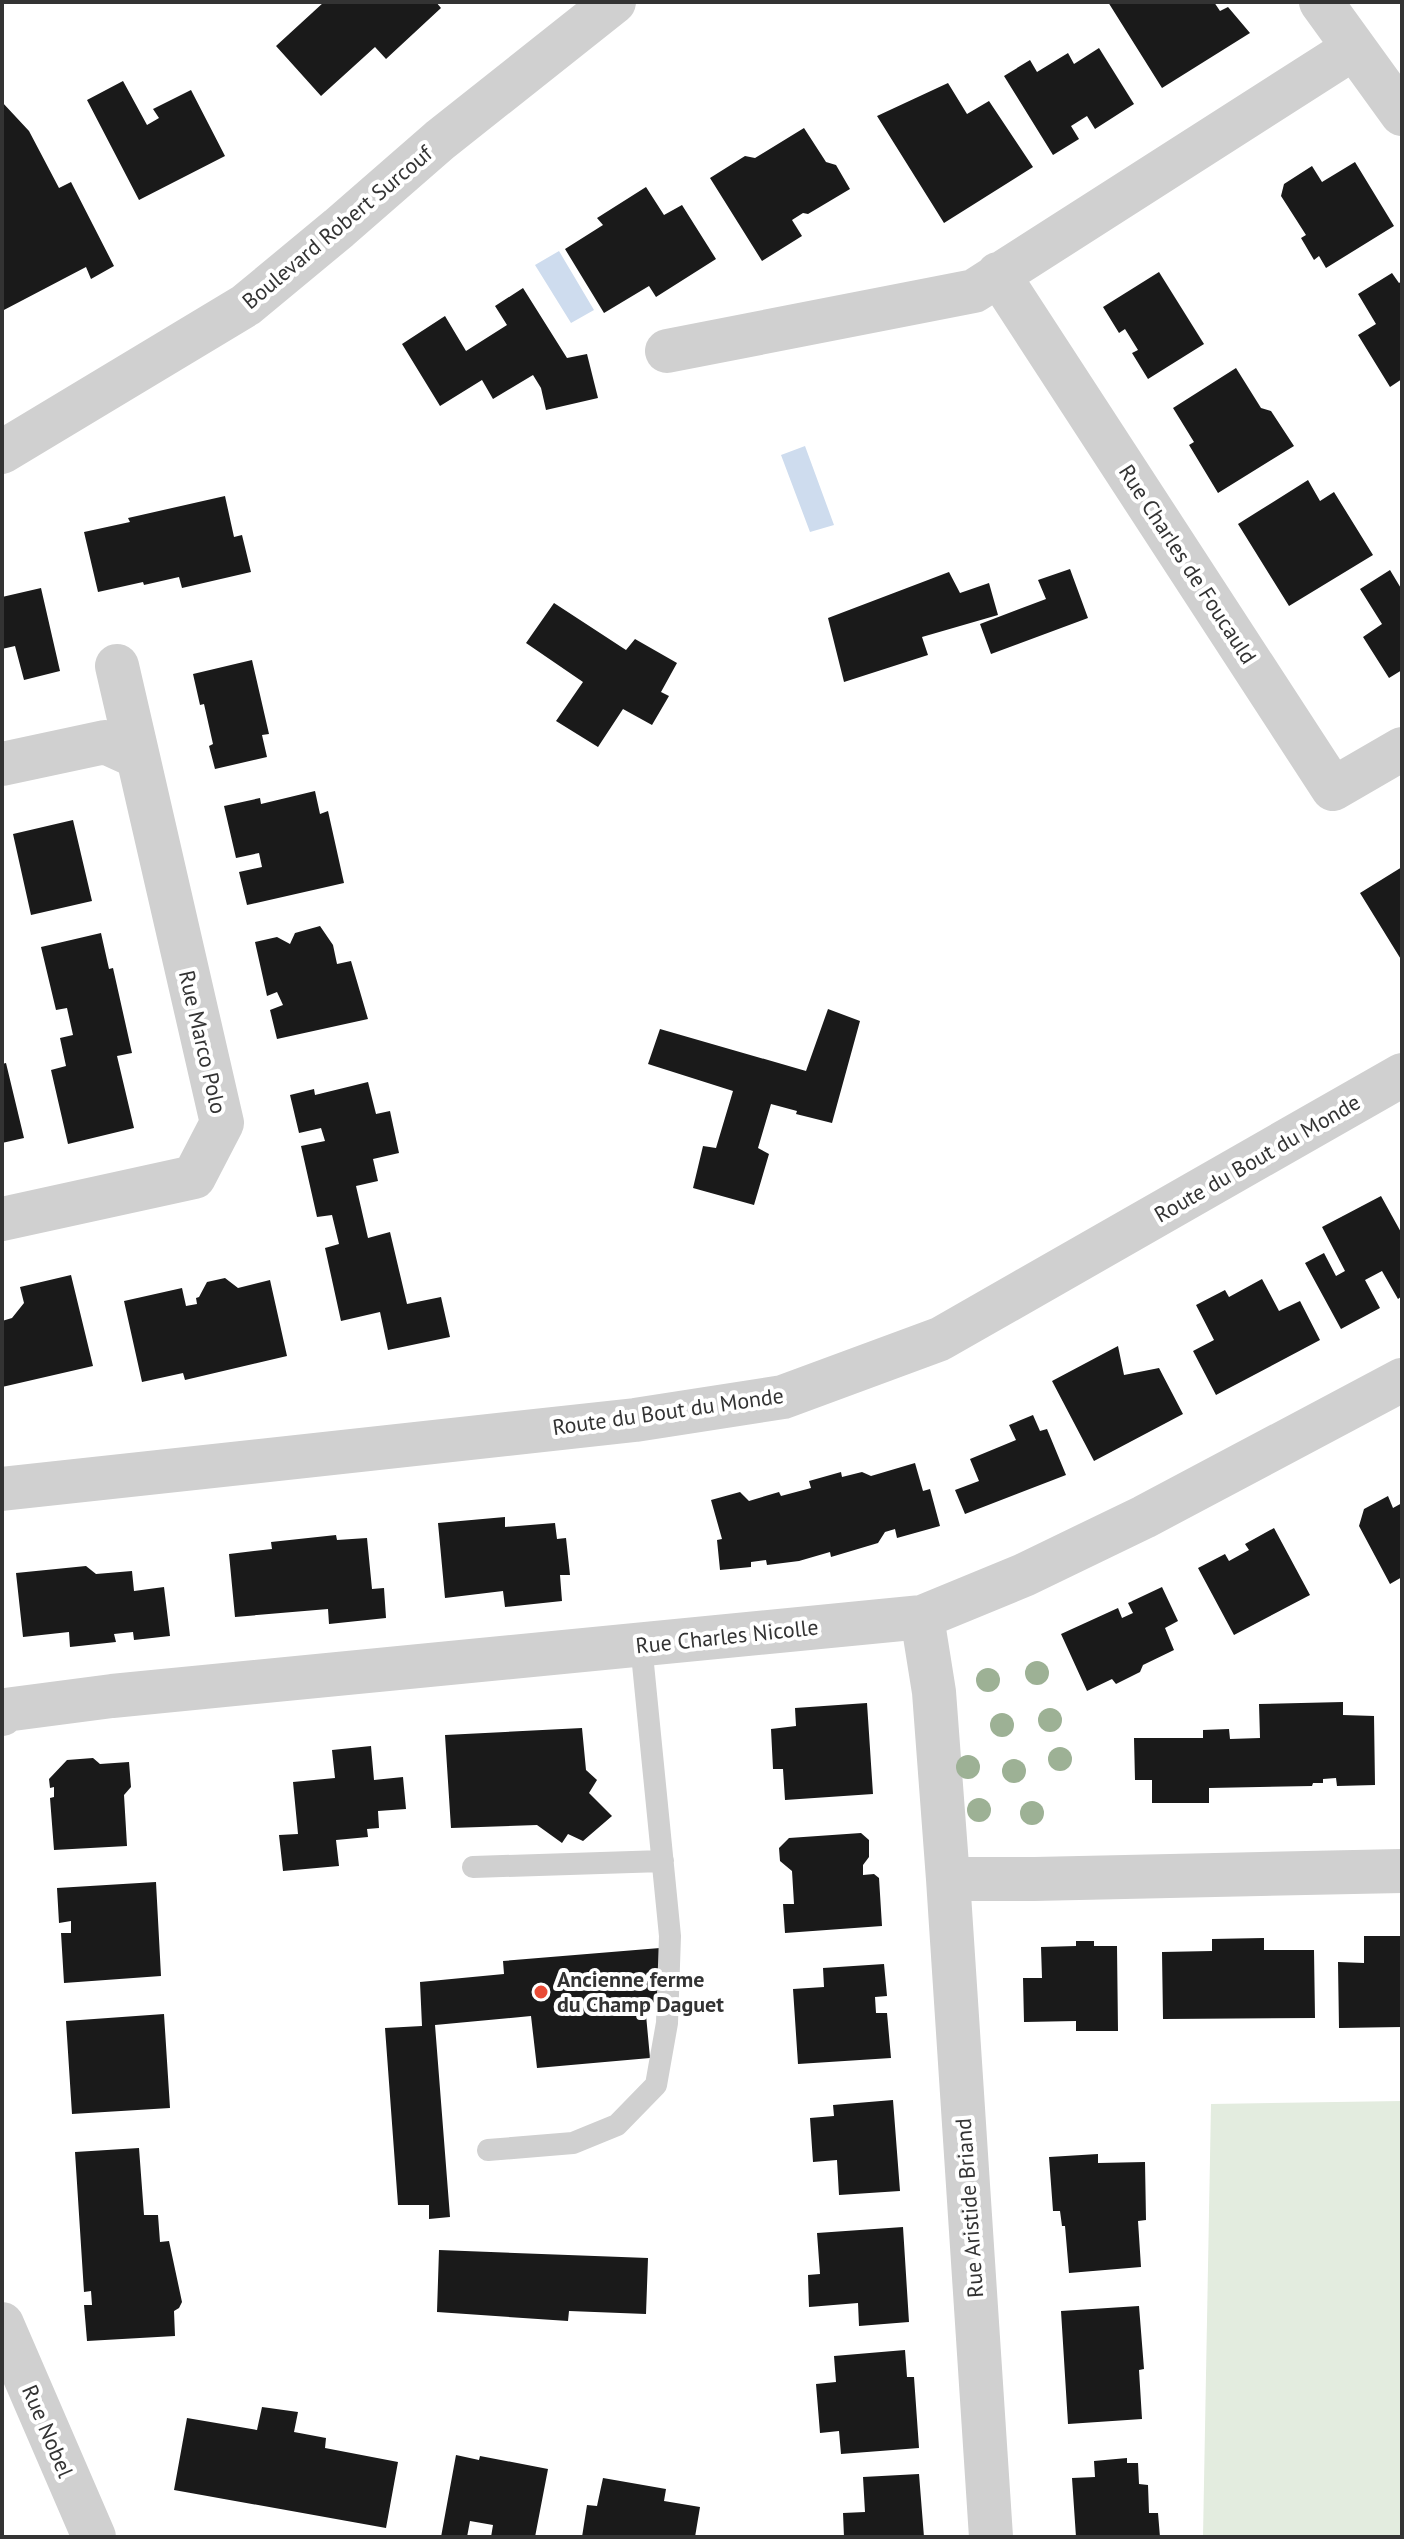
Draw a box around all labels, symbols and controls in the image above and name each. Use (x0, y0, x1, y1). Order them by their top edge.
street label: Boulevard Robert Surcouf (236, 139, 439, 315)
street label: Rue Charles de Foucauld (1113, 459, 1263, 669)
street label: Rue Marco Polo (173, 968, 233, 1116)
street label: Route du Bout du Monde (1149, 1088, 1365, 1228)
street label: Route du Bout du Monde (551, 1381, 785, 1441)
street label: Rue Charles Nicolle (634, 1612, 820, 1660)
place label: Ancienne ferme du Champ Daguet (557, 1965, 724, 2018)
marker: Ancienne ferme du Champ Daguet (532, 1983, 550, 2001)
street label: Rue Aristide Briand (949, 2117, 989, 2299)
street label: Rue Nobel (16, 2380, 80, 2482)

